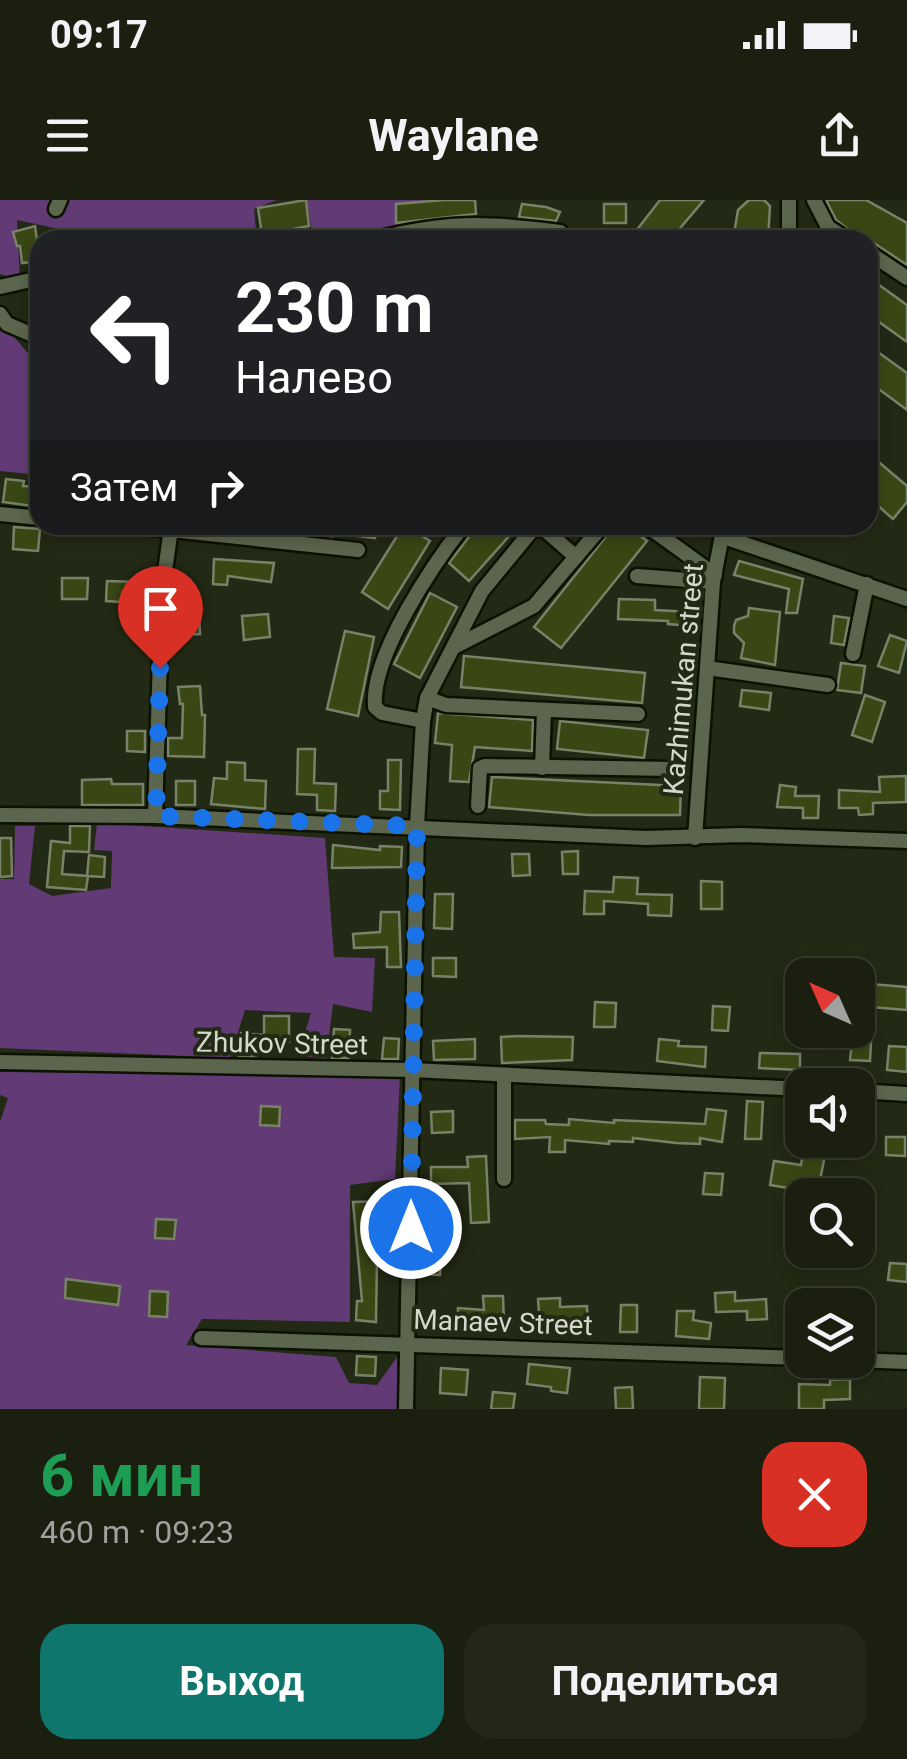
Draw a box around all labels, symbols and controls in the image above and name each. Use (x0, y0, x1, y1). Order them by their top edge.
text: 09:17 (50, 13, 148, 57)
icon: menu (40, 108, 95, 163)
icon: share (812, 108, 867, 163)
text: Waylane (368, 109, 539, 162)
text: 230 m (235, 267, 434, 349)
icon: left (70, 270, 200, 400)
text: Налево (235, 351, 393, 404)
icon: right (198, 460, 253, 515)
text: Затем (70, 466, 178, 510)
street label: Kazhimukan street (657, 562, 710, 796)
pin (118, 566, 203, 669)
icon: arrive (133, 581, 188, 636)
north arrow (785, 958, 875, 1048)
map controls (785, 958, 875, 1378)
street label: Zhukov Street (196, 1026, 368, 1061)
button: sound (785, 1068, 875, 1158)
position arrow (359, 1176, 463, 1280)
button: search (785, 1178, 875, 1268)
button: layers (785, 1288, 875, 1378)
street label: Manaev Street (413, 1303, 593, 1342)
text: 6 мин (40, 1440, 203, 1511)
button: close (762, 1442, 867, 1547)
text: 460 m · 09:23 (40, 1513, 234, 1551)
button: Выход (40, 1624, 444, 1739)
button: Поделиться (464, 1624, 867, 1739)

